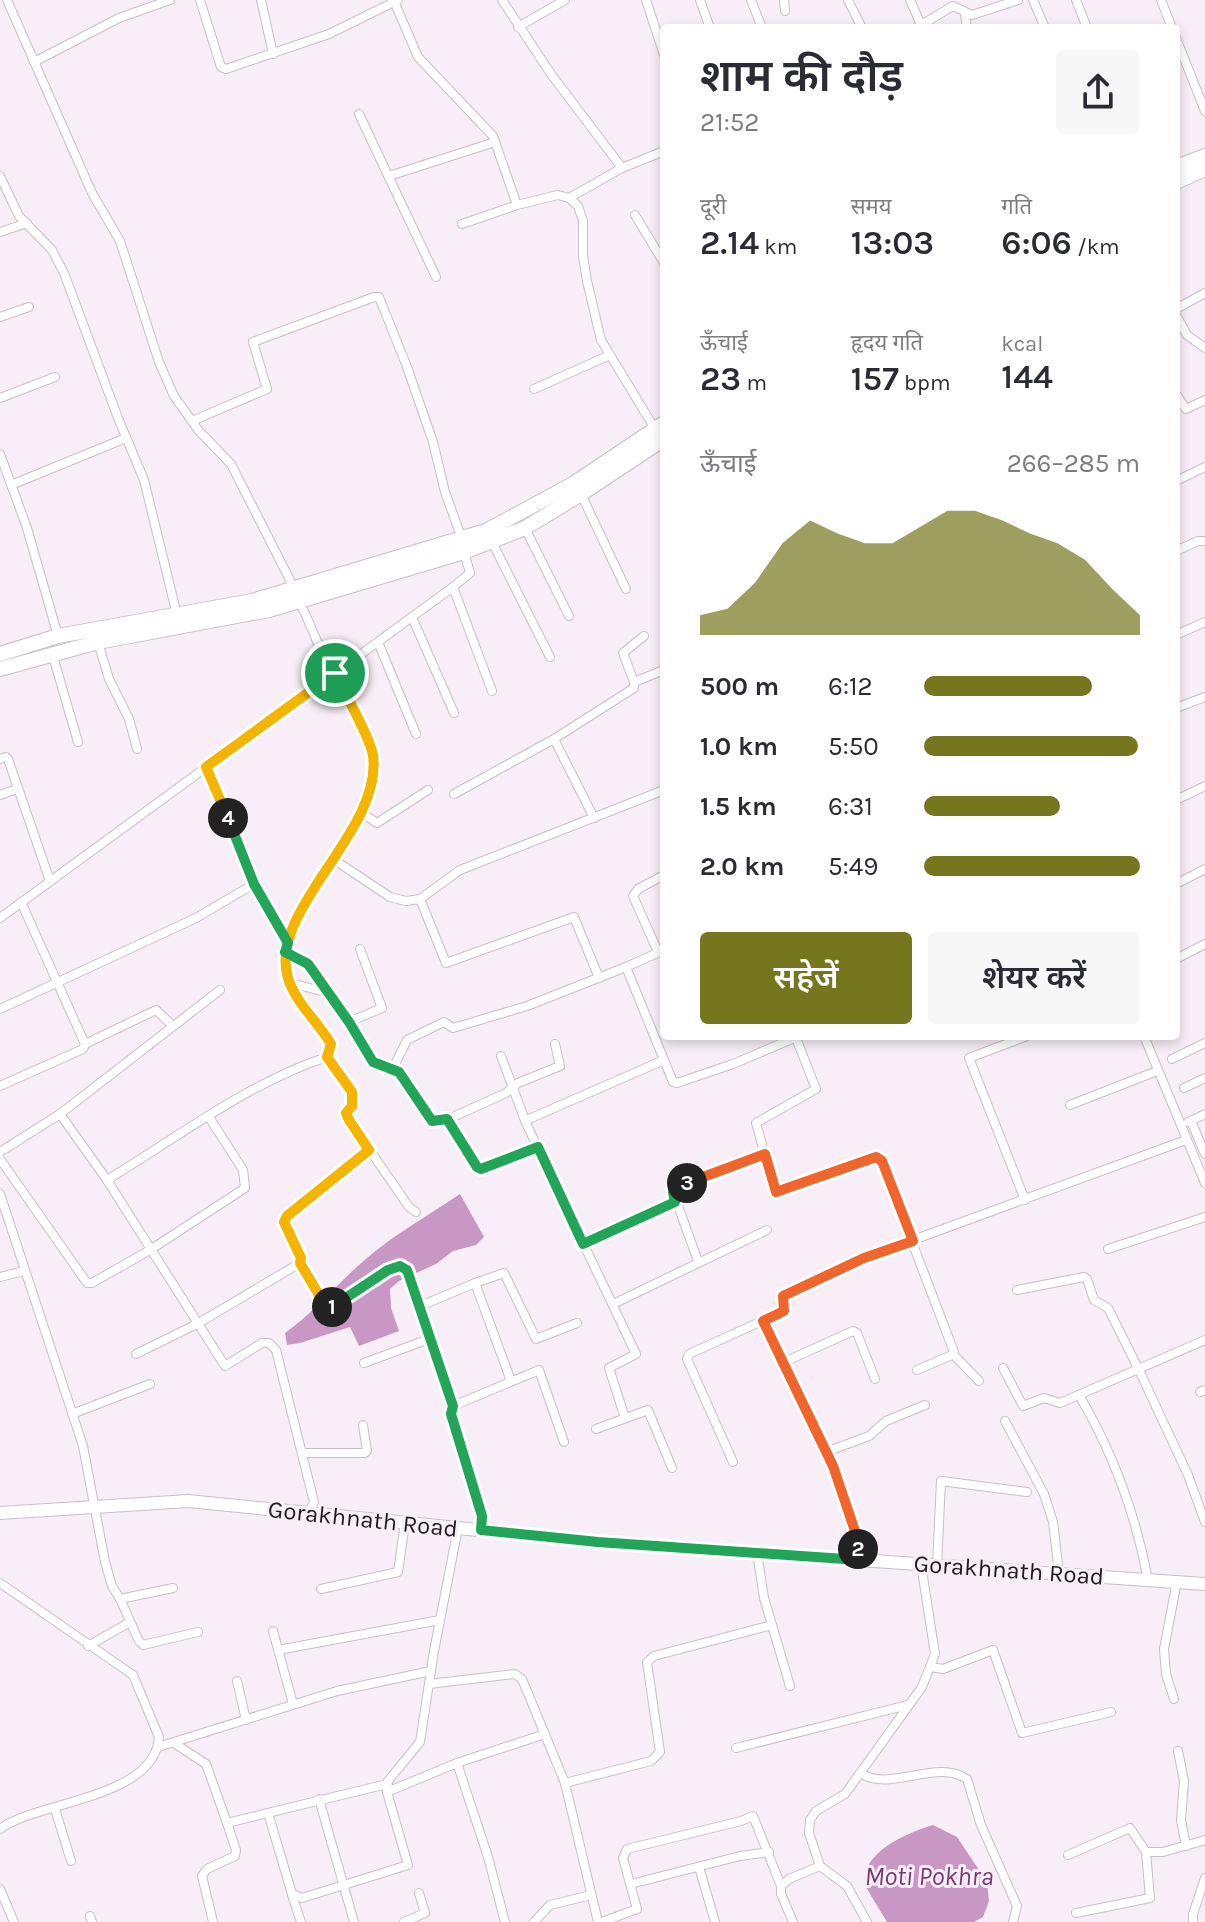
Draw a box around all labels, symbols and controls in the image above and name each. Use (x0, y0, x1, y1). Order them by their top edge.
button: share (1056, 50, 1140, 134)
text: शाम की दौड़ (700, 51, 903, 102)
text: 21:52 (700, 107, 759, 138)
text: दूरी (700, 194, 726, 220)
text: समय (851, 194, 891, 220)
text: गति (1001, 194, 1032, 220)
text: 2.14 (700, 223, 759, 263)
text: 13:03 (851, 223, 934, 263)
text: 6:06 (1001, 223, 1072, 263)
text: km (759, 234, 797, 260)
text: /km (1072, 234, 1120, 260)
text: ऊँचाई (700, 330, 748, 356)
text: हृदय गति (851, 330, 923, 356)
text: kcal (1001, 331, 1043, 357)
text: 144 (1001, 357, 1053, 397)
text: 23 (700, 359, 741, 399)
text: 157 (851, 359, 899, 399)
text: m (741, 370, 767, 396)
text: bpm (899, 370, 951, 396)
text: ऊँचाई (700, 448, 756, 479)
text: 266–285 m (1007, 448, 1140, 479)
pin (301, 639, 369, 707)
icon: arrive (313, 651, 357, 695)
text: 500 m (700, 671, 779, 702)
text: 6:12 (828, 671, 873, 702)
text: 1.0 km (700, 731, 778, 762)
text: 5:50 (828, 731, 879, 762)
text: 1.5 km (700, 791, 777, 822)
text: 6:31 (828, 791, 873, 822)
pin: 4 (208, 798, 248, 838)
text: 4 (221, 805, 235, 831)
text: 2.0 km (700, 851, 784, 882)
text: 5:49 (828, 851, 878, 882)
button: सहेजें (700, 932, 912, 1024)
button: शेयर करें (928, 932, 1140, 1024)
pin: 3 (667, 1163, 707, 1203)
text: 3 (680, 1170, 694, 1196)
pin: 1 (312, 1287, 352, 1327)
text: 1 (328, 1294, 336, 1320)
street label: Gorakhnath Road (267, 1495, 459, 1543)
pin: 2 (838, 1529, 878, 1569)
text: 2 (851, 1536, 865, 1562)
street label: Gorakhnath Road (913, 1549, 1105, 1591)
water label: Moti Pokhra (864, 1861, 994, 1892)

